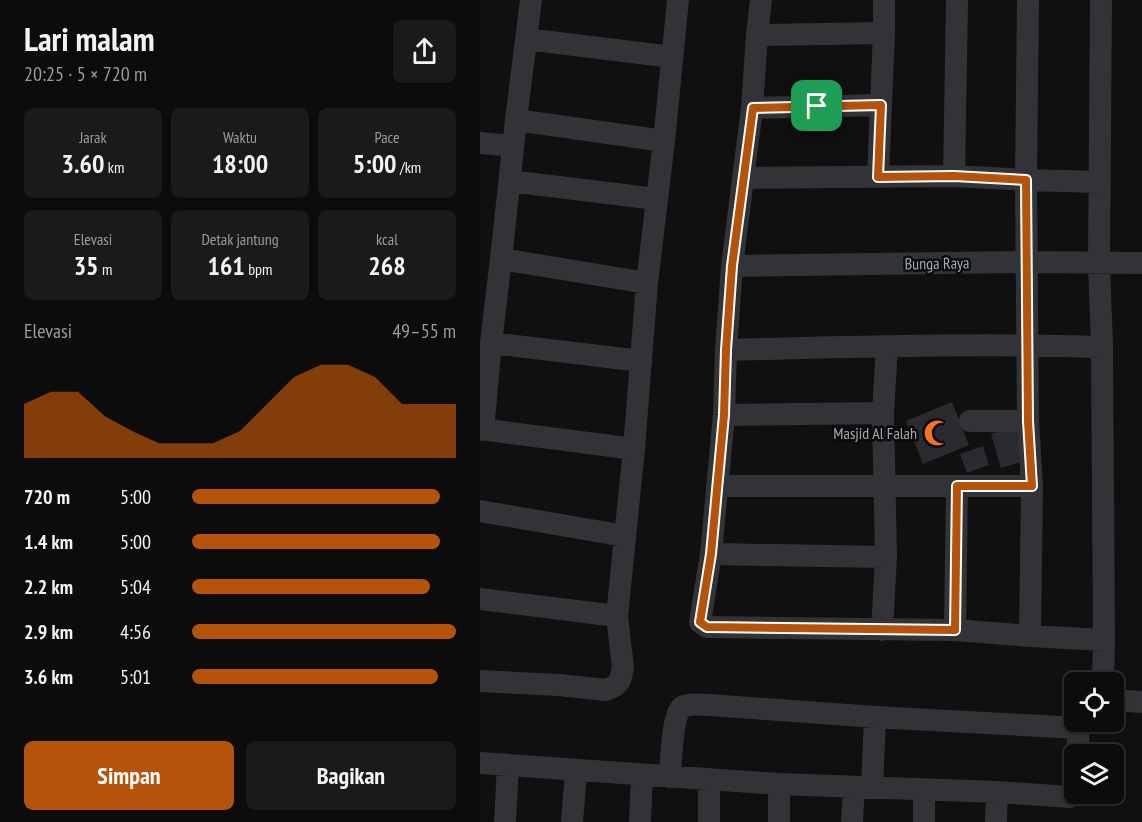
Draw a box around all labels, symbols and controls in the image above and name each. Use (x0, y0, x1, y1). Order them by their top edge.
text: Lari malam (24, 17, 155, 60)
button: share (393, 20, 456, 83)
text: 20:25 · 5 × 720 m (24, 61, 147, 87)
pin (791, 80, 842, 131)
icon: arrive (800, 89, 833, 122)
text: Jarak (79, 127, 107, 147)
text: Waktu (223, 127, 257, 147)
text: Pace (374, 127, 400, 147)
text: 3.60 (62, 147, 104, 180)
text: 18:00 (212, 147, 268, 180)
text: 5:00 (353, 147, 397, 180)
text: km (104, 157, 124, 177)
text: /km (397, 157, 421, 177)
text: Elevasi (74, 229, 112, 249)
text: Detak jantung (201, 229, 279, 249)
text: kcal (376, 229, 398, 249)
text: 35 (74, 249, 99, 282)
text: 161 (207, 249, 245, 282)
text: 268 (368, 249, 406, 282)
street label: Bunga Raya (904, 252, 970, 274)
text: m (99, 259, 112, 279)
text: bpm (245, 259, 273, 279)
text: Elevasi (24, 318, 72, 344)
text: 49–55 m (392, 318, 456, 344)
mosque icon: Masjid Al Falah (922, 418, 952, 448)
place label: Masjid Al Falah (833, 423, 917, 443)
text: 720 m (24, 484, 70, 510)
text: 5:00 (120, 484, 151, 510)
text: 1.4 km (24, 529, 73, 555)
text: 5:00 (120, 529, 151, 555)
text: 2.2 km (24, 574, 73, 600)
text: 5:04 (120, 574, 151, 600)
text: 2.9 km (24, 619, 73, 645)
text: 4:56 (120, 619, 151, 645)
text: 3.6 km (24, 664, 73, 690)
text: 5:01 (120, 664, 151, 690)
map controls (1064, 672, 1124, 804)
button: locate (1064, 672, 1124, 732)
button: Simpan (24, 741, 234, 810)
button: Bagikan (246, 741, 456, 810)
button: layers (1064, 744, 1124, 804)

